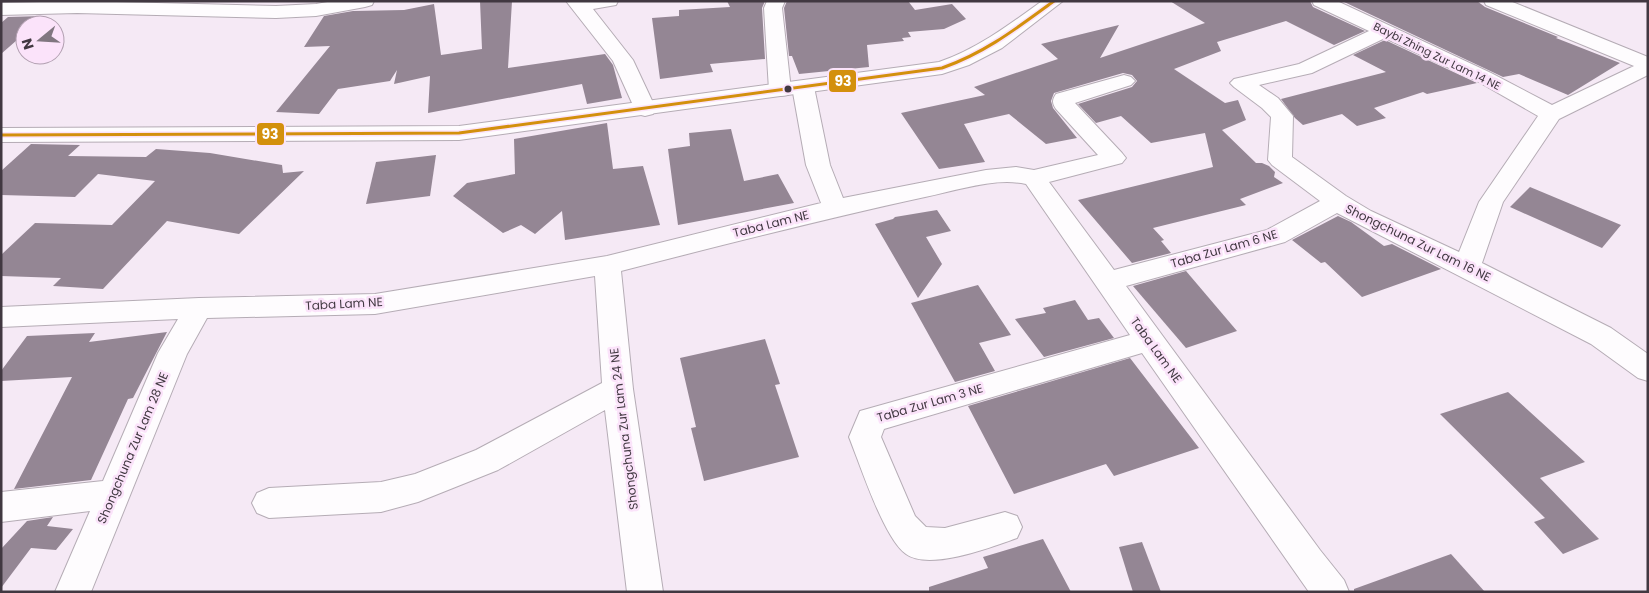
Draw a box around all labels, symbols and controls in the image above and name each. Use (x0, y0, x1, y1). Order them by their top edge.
north arrow (15, 15, 65, 65)
street label: Baybi Zhing Zur Lam 14 NE (1371, 18, 1503, 94)
text: N (16, 36, 39, 52)
line badge: 93 (828, 69, 857, 93)
text: 93 (834, 71, 852, 91)
unlabelled marker (783, 84, 793, 94)
line badge: 93 (256, 122, 285, 146)
text: 93 (261, 124, 279, 144)
street label: Shongchuna Zur Lam 16 NE (1343, 200, 1494, 285)
street label: Taba Lam NE (731, 206, 811, 241)
street label: Taba Zur Lam 6 NE (1169, 225, 1279, 272)
street label: Taba Lam NE (305, 293, 383, 314)
street label: Taba Lam NE (1127, 313, 1186, 386)
street label: Shongchuna Zur Lam 24 NE (605, 347, 642, 511)
street label: Shongchuna Zur Lam 28 NE (93, 370, 172, 526)
street label: Taba Zur Lam 3 NE (875, 379, 985, 426)

